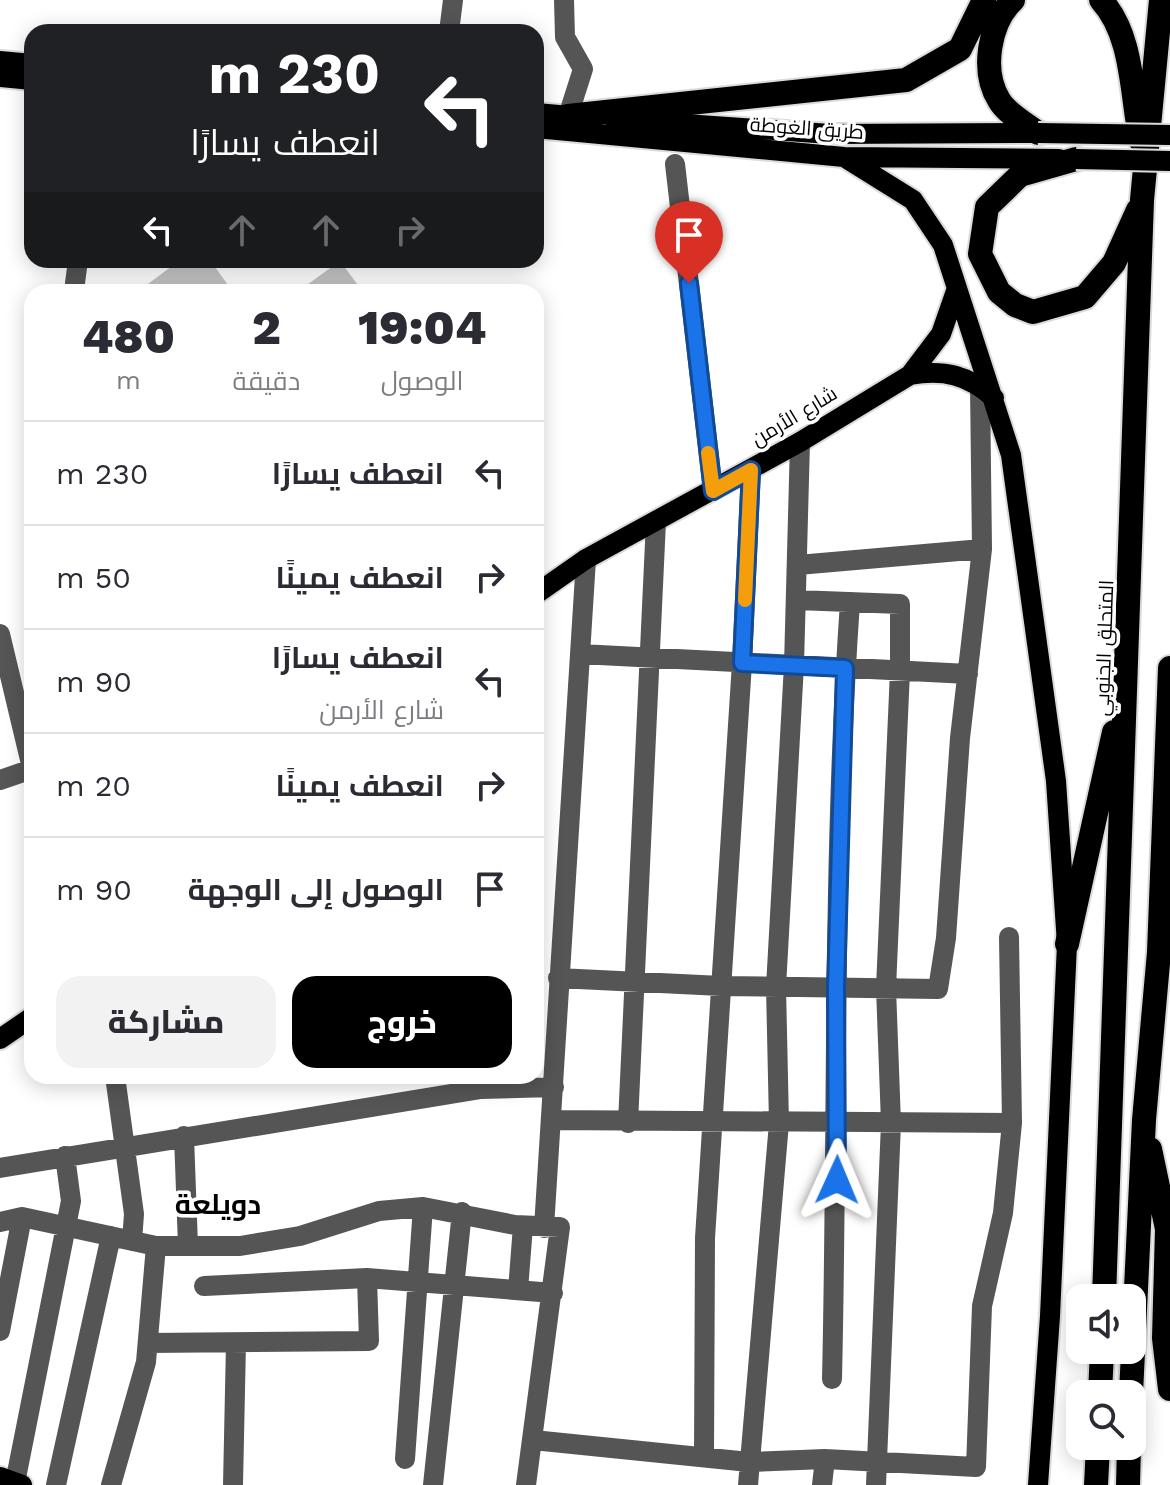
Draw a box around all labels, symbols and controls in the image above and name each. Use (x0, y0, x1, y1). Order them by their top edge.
text: 230 m (209, 41, 380, 107)
icon: left (408, 56, 512, 160)
street label: طريق الغوطة (749, 112, 865, 145)
text: انعطف يسارًا (190, 122, 380, 164)
pin (655, 201, 723, 283)
icon: left (136, 208, 180, 252)
icon: ahead (220, 208, 264, 252)
icon: ahead (304, 208, 348, 252)
icon: right (388, 208, 432, 252)
icon: arrive (667, 213, 711, 257)
text: 2 (252, 299, 281, 356)
text: 19:04 (358, 299, 486, 356)
text: 480 (82, 308, 175, 365)
text: m (116, 365, 141, 395)
text: دقيقة (233, 366, 300, 396)
text: الوصول (381, 366, 464, 396)
street label: شارع الأرمن (747, 381, 842, 453)
icon: left (468, 451, 512, 495)
text: 230 m (56, 456, 148, 491)
text: انعطف يسارًا (272, 456, 444, 491)
icon: right (468, 555, 512, 599)
text: 50 m (56, 560, 131, 595)
text: انعطف يمينًا (275, 560, 444, 595)
street label: المتحلق الجنوبي (1090, 579, 1122, 717)
text: انعطف يسارًا (272, 640, 444, 675)
icon: left (468, 659, 512, 703)
text: 90 m (56, 664, 132, 699)
text: شارع الأرمن (319, 695, 444, 725)
icon: right (468, 763, 512, 807)
text: 20 m (56, 768, 131, 803)
text: انعطف يمينًا (275, 768, 444, 803)
icon: arrive (468, 867, 512, 911)
text: 90 m (56, 872, 132, 907)
text: الوصول إلى الوجهة (188, 872, 444, 907)
button: مشاركة (56, 976, 276, 1068)
button: خروج (292, 976, 512, 1068)
position arrow (795, 1138, 879, 1222)
district label: دويلعة (175, 1188, 261, 1221)
map controls (1066, 1284, 1146, 1460)
button: sound (1066, 1284, 1146, 1364)
button: search (1066, 1380, 1146, 1460)

